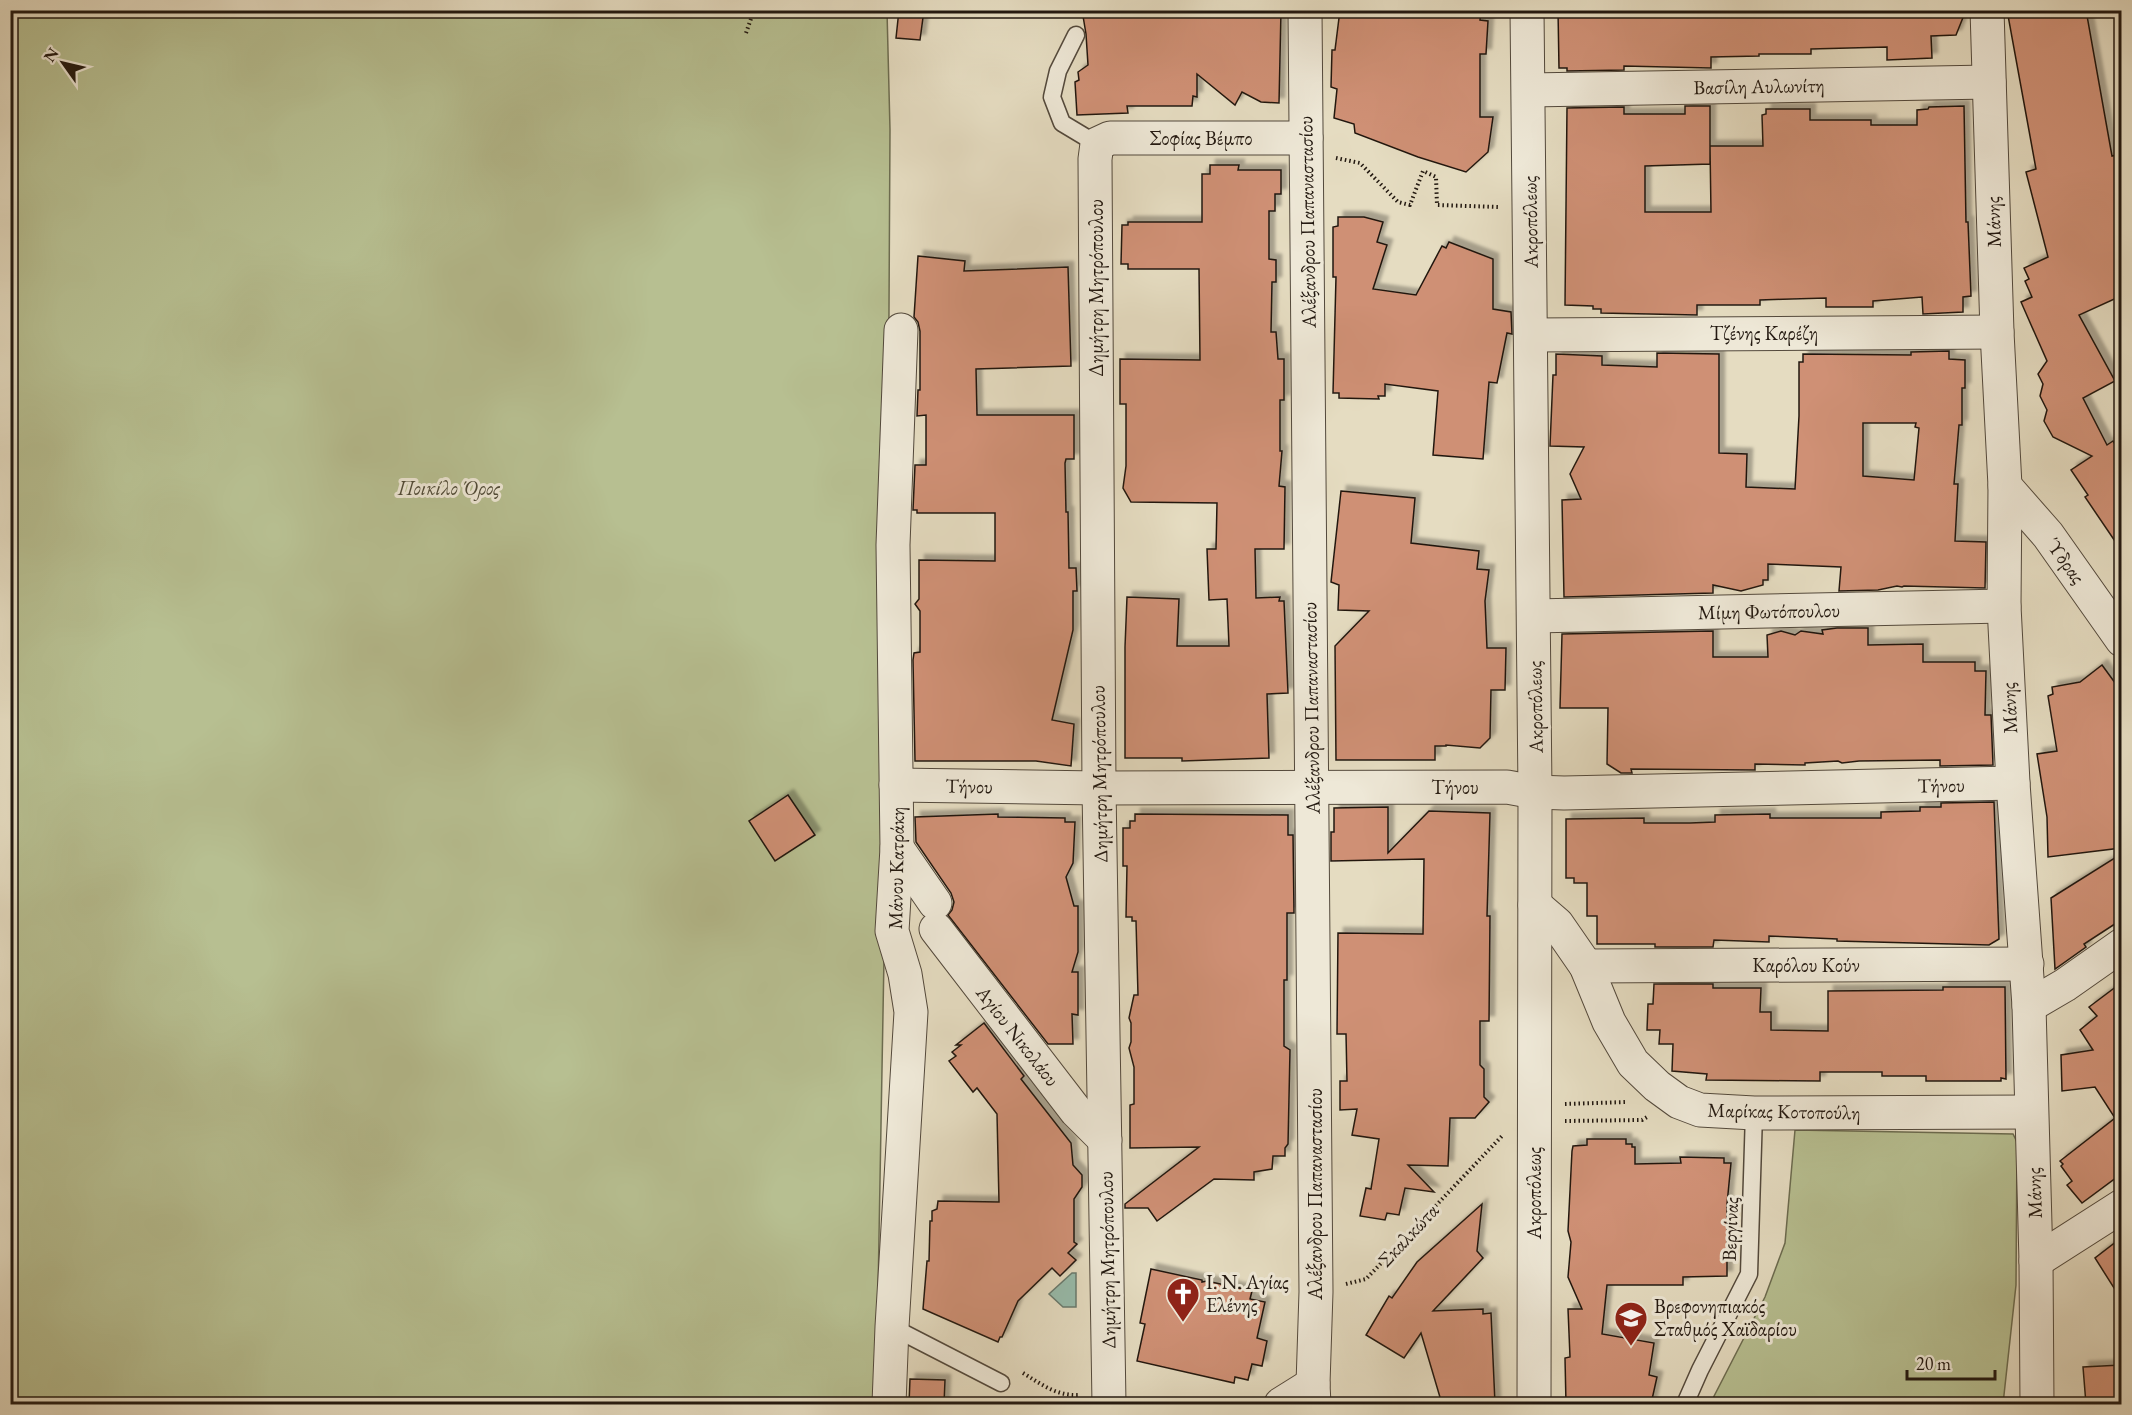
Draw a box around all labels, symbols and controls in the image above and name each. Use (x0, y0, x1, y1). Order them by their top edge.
north arrow (33, 33, 93, 93)
text: N (39, 44, 63, 66)
street label: Βασίλη Αυλωνίτη (1693, 72, 1825, 100)
street label: Αλέξανδρου Παπαναστασίου (1292, 116, 1322, 329)
street label: Σοφίας Βέμπο (1149, 125, 1253, 151)
street label: Ακροπόλεως (1516, 176, 1544, 269)
street label: Μάνης (1979, 196, 2007, 248)
street label: Δημήτρη Μητρόπουλου (1083, 199, 1109, 377)
street label: Τζένης Καρέζη (1710, 320, 1818, 346)
park label: Ποικίλο Όρος (397, 475, 500, 501)
street label: Ύδρας (2040, 532, 2091, 589)
street label: Μίμη Φωτόπουλου (1698, 597, 1840, 625)
street label: Αλέξανδρου Παπαναστασίου (1296, 602, 1326, 815)
street label: Ακροπόλεως (1521, 661, 1549, 754)
street label: Μάνης (1995, 682, 2023, 734)
street label: Δημήτρη Μητρόπουλου (1084, 685, 1114, 863)
street label: Τήνου (1917, 772, 1965, 798)
street label: Τήνου (945, 773, 993, 799)
street label: Τήνου (1431, 774, 1479, 800)
street label: Μάνου Κατράκη (882, 806, 910, 930)
street label: Καρόλου Κούν (1752, 952, 1860, 978)
street label: Αγίου Νικολάου (970, 980, 1065, 1092)
street label: Αλέξανδρου Παπαναστασίου (1302, 1088, 1328, 1301)
street label: Μαρίκας Κοτοπούλη (1707, 1097, 1861, 1125)
street label: Ακροπόλεως (1521, 1147, 1547, 1240)
street label: Μάνης (2020, 1167, 2048, 1219)
street label: Δημήτρη Μητρόπουλου (1092, 1171, 1122, 1349)
street label: Βεργίνας (1716, 1196, 1744, 1262)
street label: Σκαλκώτα (1372, 1197, 1445, 1272)
place label: Ι. Ν. Αγίας Ελένης (1206, 1269, 1289, 1318)
church icon: Ι. Ν. Αγίας Ελένης (1165, 1276, 1201, 1323)
place label: Βρεφονηπιακός Σταθμός Χαϊδαρίου (1654, 1293, 1797, 1342)
school or university icon: Βρεφονηπιακός Σταθμός Χαϊδαρίου (1613, 1300, 1649, 1347)
scale bar (1907, 1343, 1996, 1381)
text: 20 m (1916, 1352, 1951, 1375)

